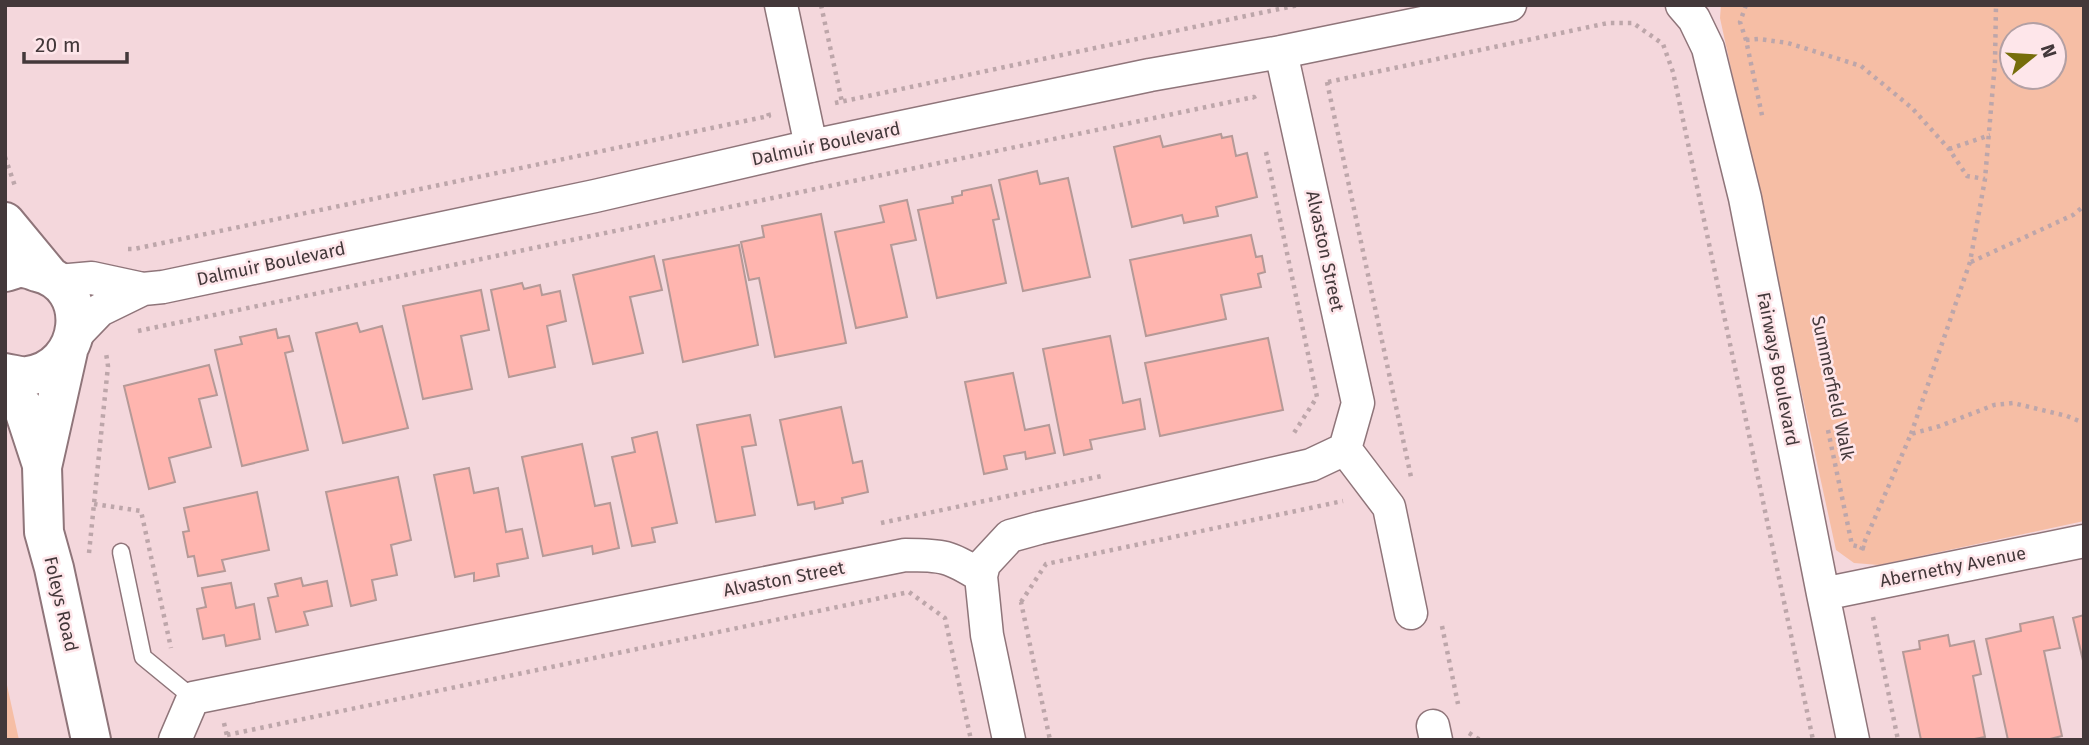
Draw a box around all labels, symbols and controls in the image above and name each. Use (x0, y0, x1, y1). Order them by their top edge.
scale bar (24, 21, 128, 65)
north arrow (1998, 21, 2068, 91)
text: 20 m (35, 32, 81, 58)
text: N (2036, 41, 2062, 60)
street label: Dalmuir Boulevard (750, 118, 902, 170)
street label: Alvaston Street (1301, 189, 1349, 314)
street label: Dalmuir Boulevard (195, 238, 347, 290)
street label: Fairways Boulevard (1752, 290, 1804, 448)
street label: Summerfield Walk (1807, 314, 1859, 463)
street label: Abernethy Avenue (1878, 542, 2028, 592)
street label: Foleys Road (39, 554, 83, 654)
street label: Alvaston Street (722, 556, 847, 602)

